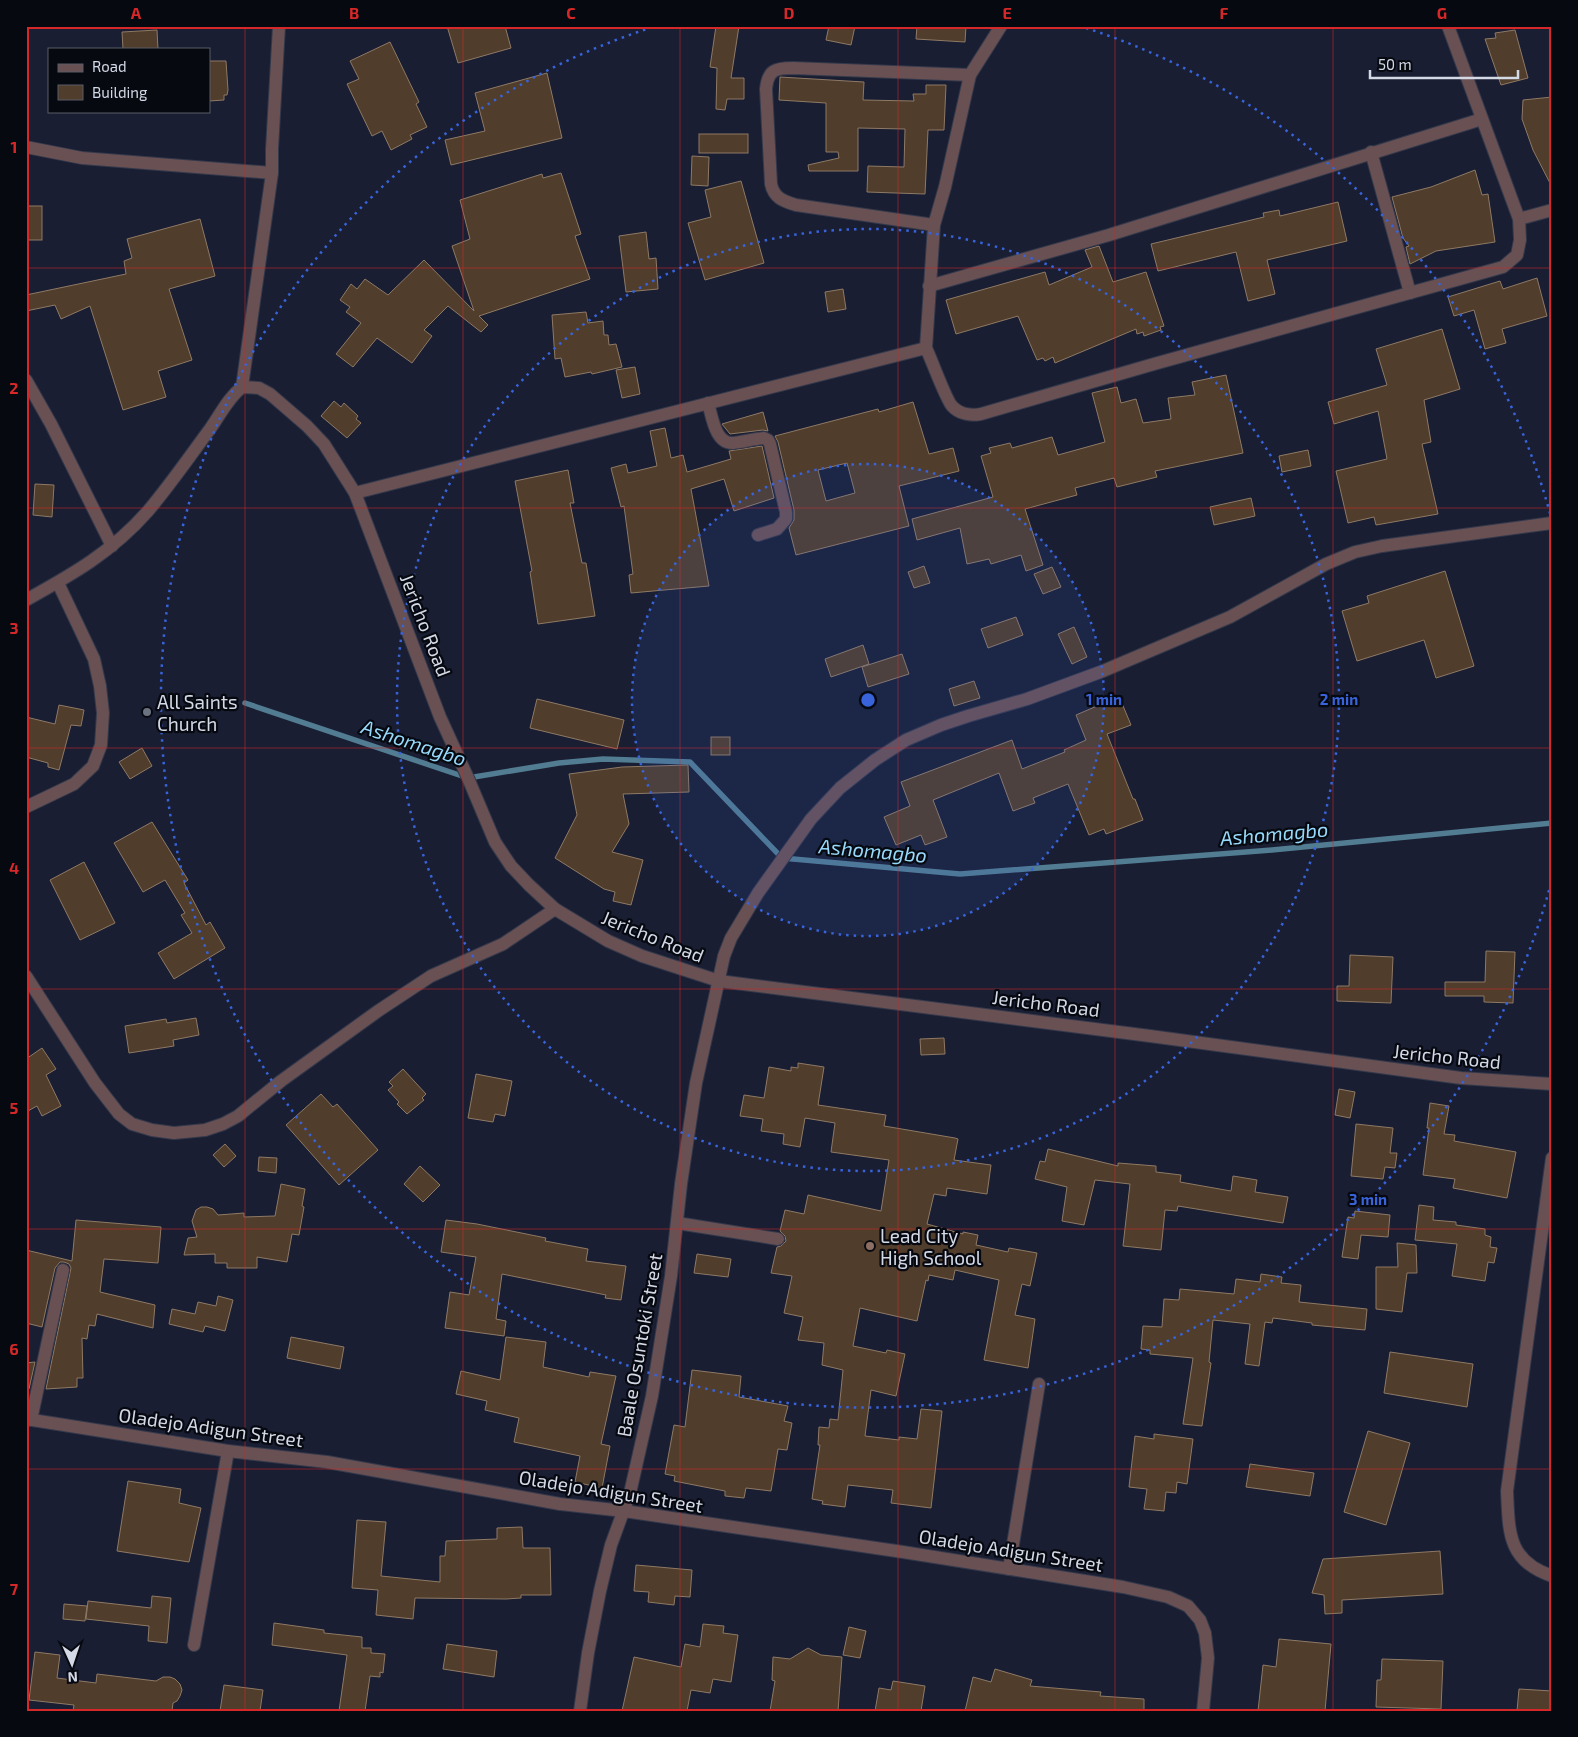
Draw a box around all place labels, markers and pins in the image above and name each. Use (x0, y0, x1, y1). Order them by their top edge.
place label: All Saints Church (157, 690, 238, 735)
centre of rings (859, 691, 877, 709)
marker: All Saints Church (141, 706, 153, 718)
place label: Lead City High School (880, 1224, 982, 1269)
marker: Lead City High School (864, 1240, 876, 1252)

